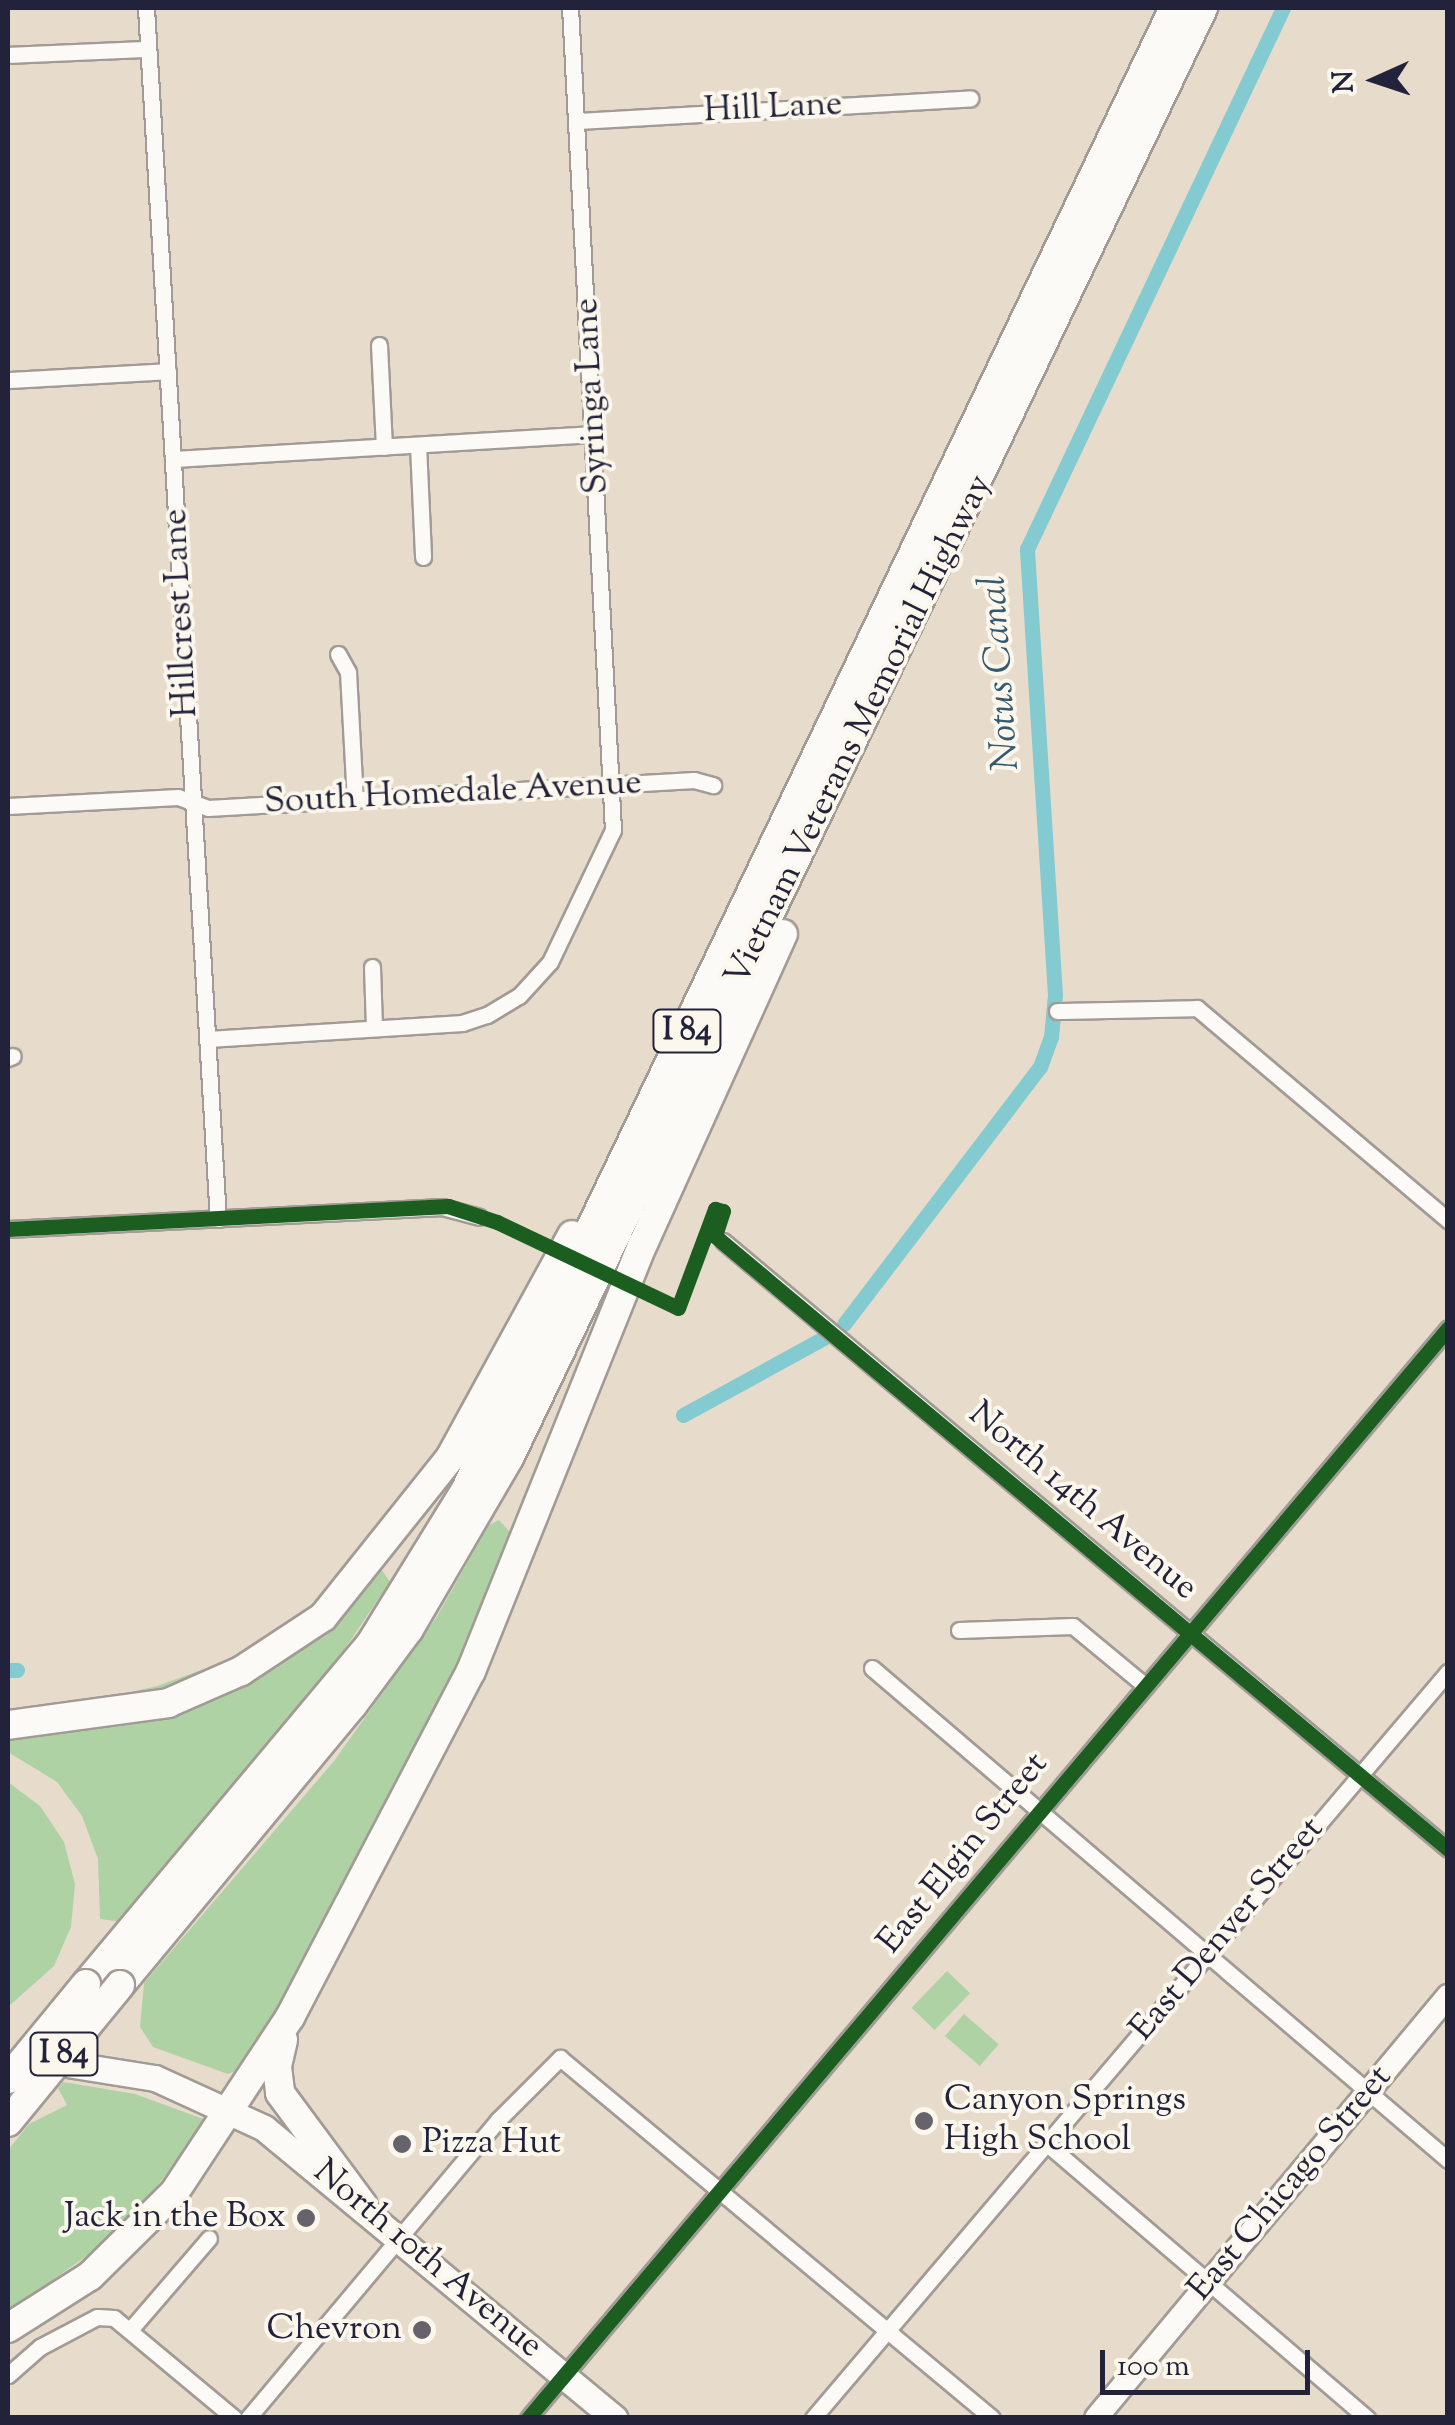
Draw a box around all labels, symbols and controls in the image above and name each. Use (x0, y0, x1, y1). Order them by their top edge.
north arrow (1325, 30, 1425, 130)
text: N (1324, 69, 1366, 94)
street label: Hill Lane (703, 84, 843, 134)
street label: Syringa Lane (567, 297, 619, 495)
street label: Vietnam Veterans Memorial Highway (718, 468, 1002, 994)
street label: Hillcrest Lane (156, 507, 208, 719)
water label: Notus Canal (972, 574, 1032, 772)
street label: South Homedale Avenue (263, 763, 643, 825)
road number: I 84 (652, 1004, 722, 1058)
street label: North 14th Avenue (959, 1394, 1205, 1610)
street label: East Elgin Street (870, 1745, 1058, 1963)
street label: East Denver Street (1122, 1810, 1334, 2050)
road number: I 84 (29, 2027, 99, 2081)
street label: East Chicago Street (1180, 2058, 1402, 2310)
place label: Canyon Springs High School (944, 2080, 1186, 2162)
marker: Canyon Springs High School (913, 2110, 935, 2132)
place label: Pizza Hut (422, 2123, 561, 2165)
marker: Pizza Hut (391, 2133, 413, 2155)
street label: North 10th Avenue (304, 2152, 550, 2368)
place label: Jack in the Box (64, 2197, 286, 2239)
marker: Jack in the Box (295, 2207, 317, 2229)
place label: Chevron (267, 2309, 402, 2351)
marker: Chevron (411, 2319, 433, 2341)
scale bar (1105, 2330, 1315, 2392)
text: 100 m (1117, 2346, 1190, 2389)

